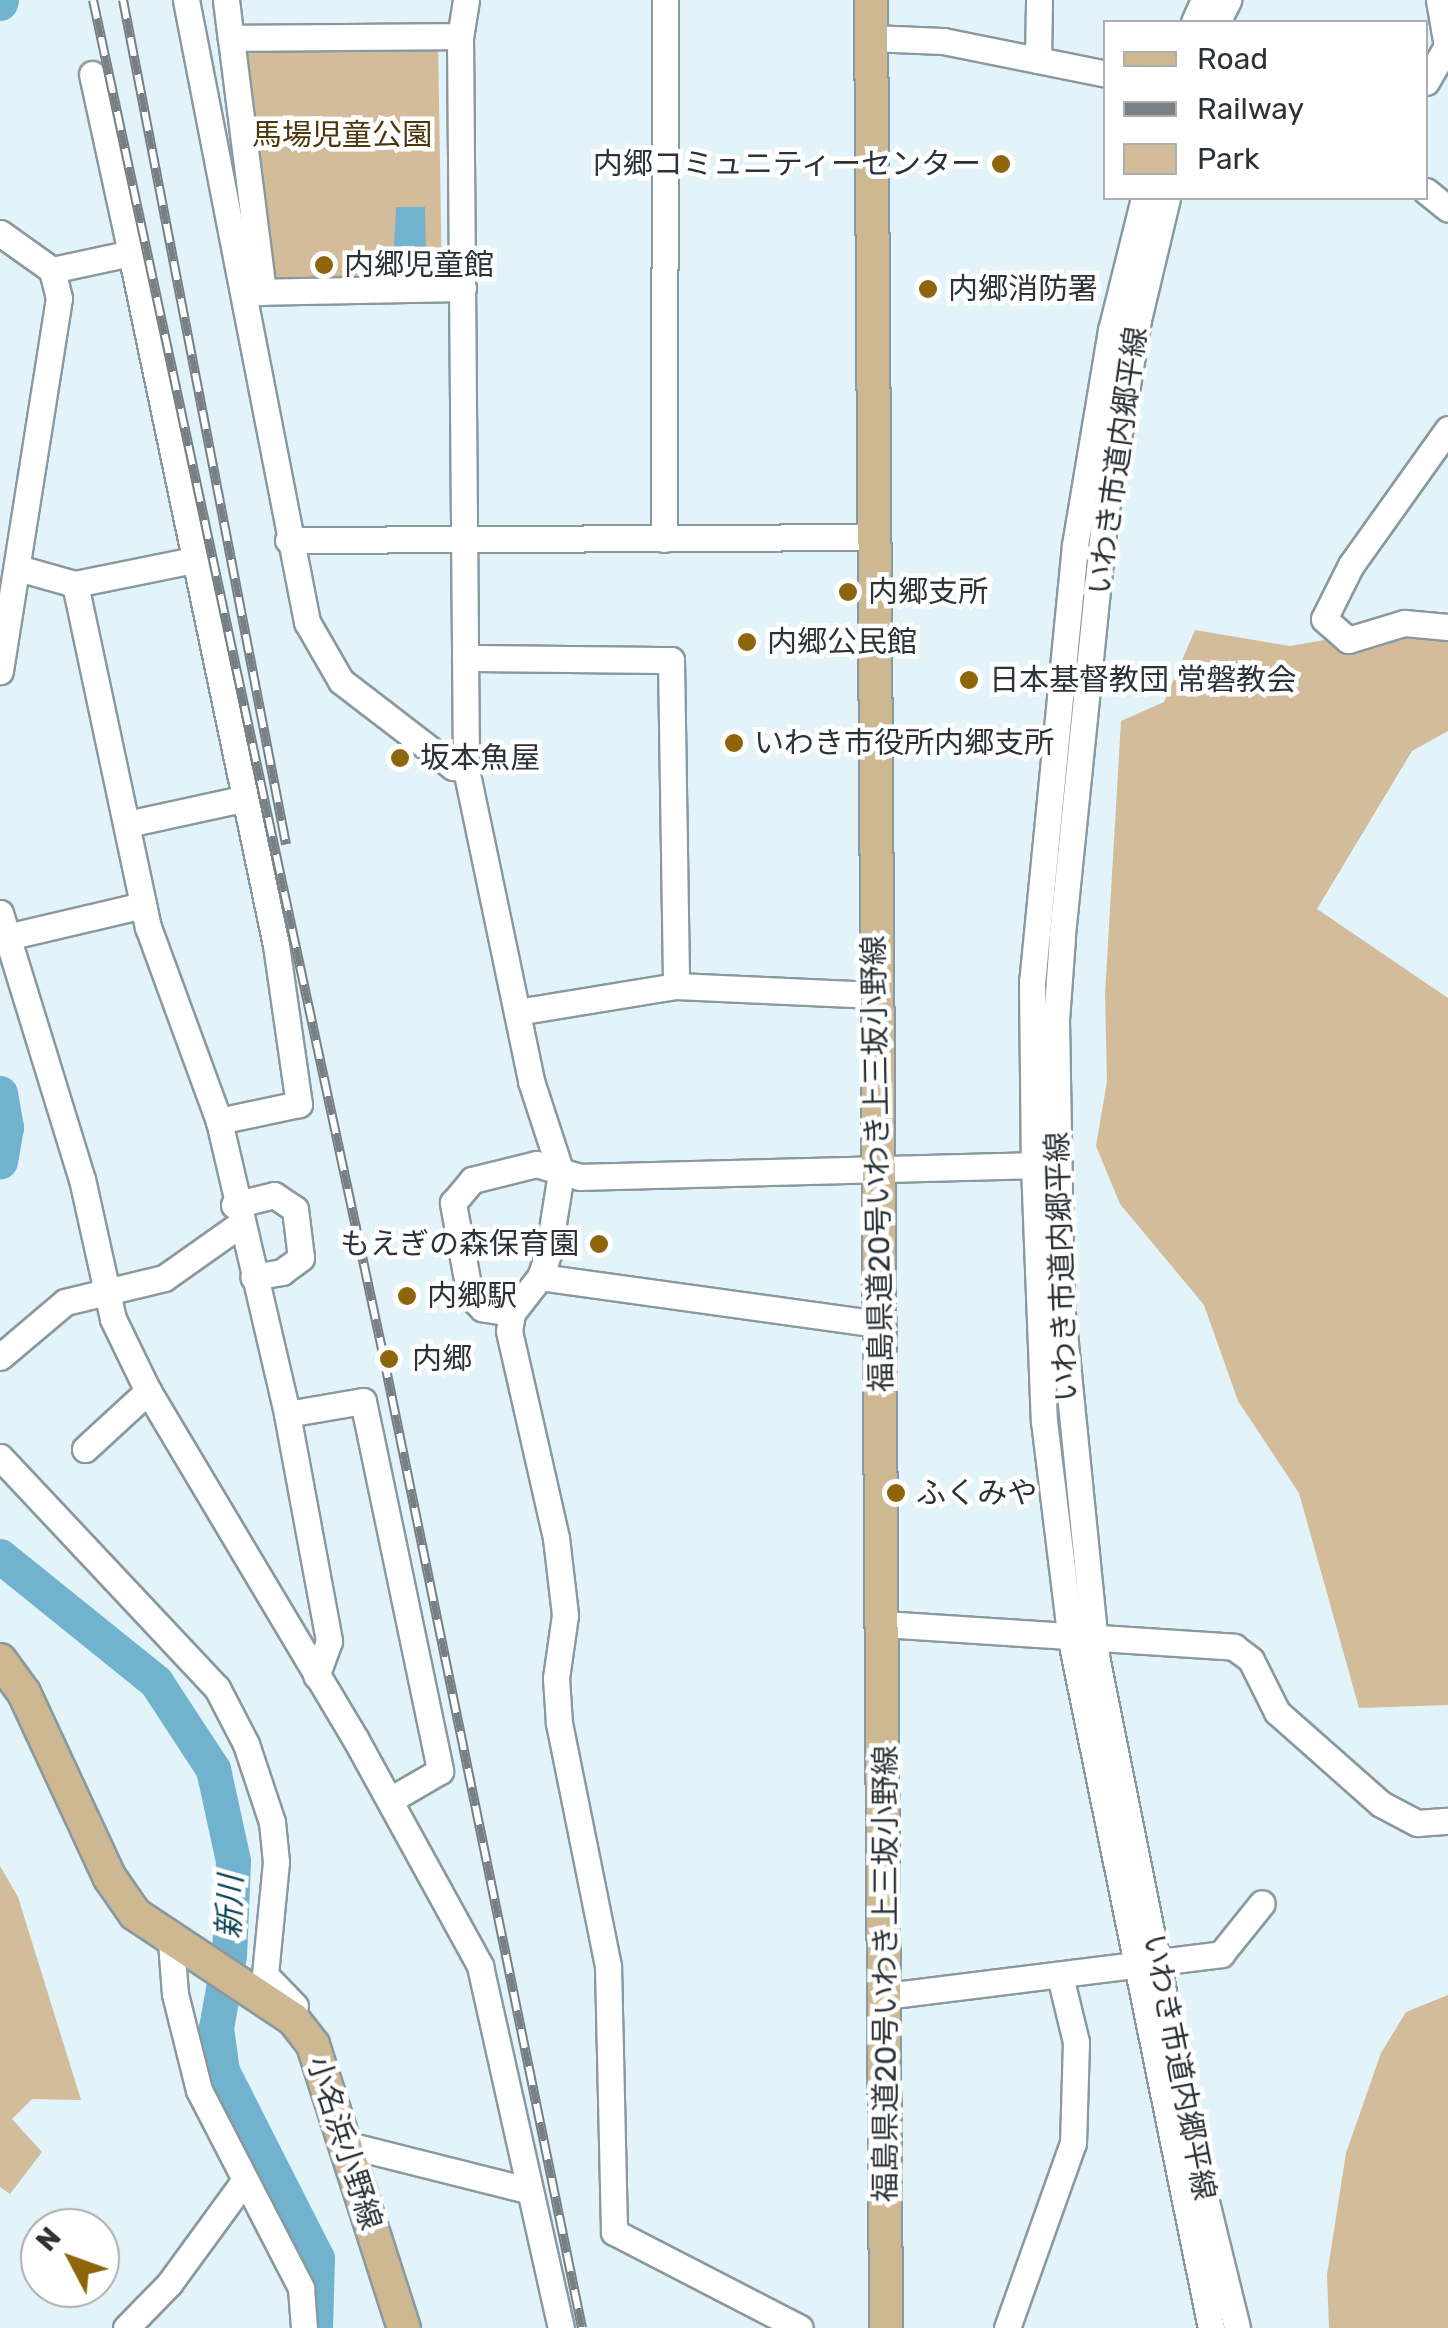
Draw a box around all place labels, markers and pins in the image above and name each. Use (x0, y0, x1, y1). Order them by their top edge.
place label: 内郷コミュニティーセンター (591, 146, 981, 182)
marker: 内郷コミュニティーセンター (990, 153, 1012, 175)
place label: 内郷児童館 (344, 247, 494, 283)
marker: 内郷児童館 (313, 254, 335, 276)
place label: 内郷消防署 (948, 271, 1098, 307)
marker: 内郷消防署 (917, 278, 939, 300)
place label: 内郷支所 (868, 574, 988, 610)
marker: 内郷支所 (837, 581, 859, 603)
place label: 内郷公民館 (767, 624, 917, 660)
marker: 内郷公民館 (736, 631, 758, 653)
place label: 日本基督教団 常磐教会 (989, 662, 1296, 698)
marker: 日本基督教団 常磐教会 (958, 669, 980, 691)
place label: いわき市役所内郷支所 (754, 725, 1054, 761)
marker: いわき市役所内郷支所 (723, 732, 745, 754)
place label: 坂本魚屋 (420, 740, 540, 776)
marker: 坂本魚屋 (389, 747, 411, 769)
place label: もえぎの森保育園 (339, 1226, 579, 1262)
marker: もえぎの森保育園 (588, 1233, 610, 1255)
place label: 内郷駅 (427, 1278, 517, 1314)
marker: 内郷駅 (396, 1285, 418, 1307)
place label: 内郷 (412, 1341, 472, 1377)
marker: 内郷 (376, 1346, 402, 1372)
place label: ふくみや (916, 1475, 1036, 1511)
marker: ふくみや (885, 1482, 907, 1504)

